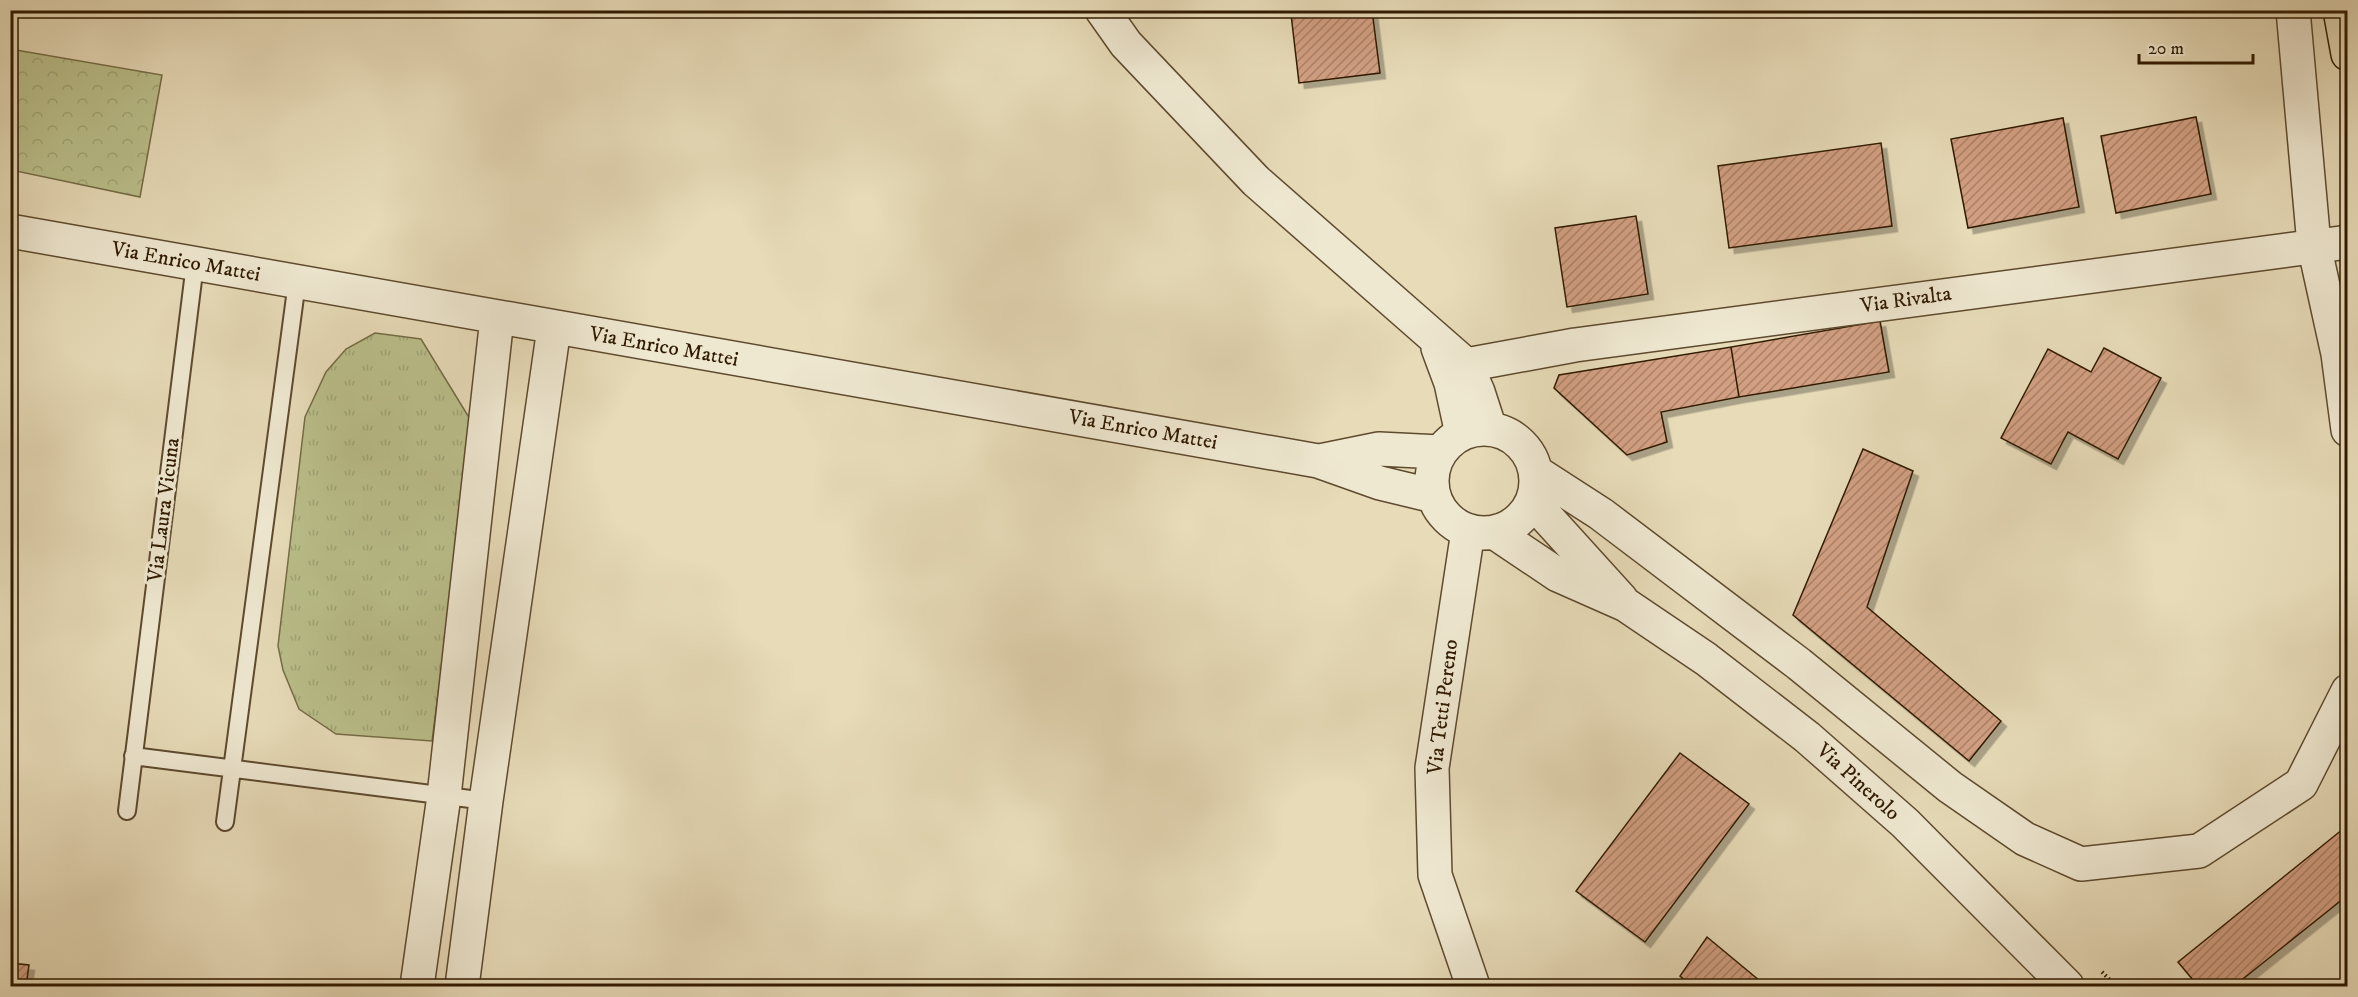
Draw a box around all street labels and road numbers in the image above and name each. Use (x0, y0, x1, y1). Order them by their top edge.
street label: Via Enrico Mattei (109, 236, 262, 288)
street label: Via Rivalta (1858, 281, 1953, 319)
street label: Via Enrico Mattei (587, 321, 740, 373)
street label: Via Enrico Mattei (1066, 404, 1219, 456)
street label: Via Laura Vicuna (142, 436, 186, 585)
street label: Via Tetti Pereno (1422, 638, 1464, 777)
street label: Via Pinerolo (1810, 737, 1905, 826)

